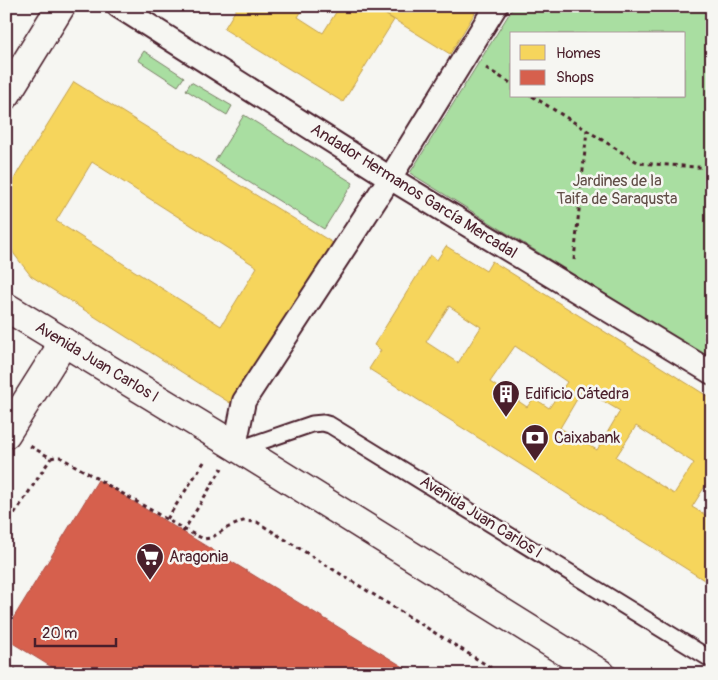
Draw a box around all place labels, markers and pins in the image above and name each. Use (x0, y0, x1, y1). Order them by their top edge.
building icon: Edificio Cátedra (491, 379, 521, 418)
place label: Edificio Cátedra (525, 384, 629, 404)
bank icon: Caixabank (520, 423, 550, 462)
place label: Caixabank (554, 428, 620, 448)
supermarket icon: Aragonia (135, 542, 165, 581)
place label: Aragonia (169, 547, 228, 567)

